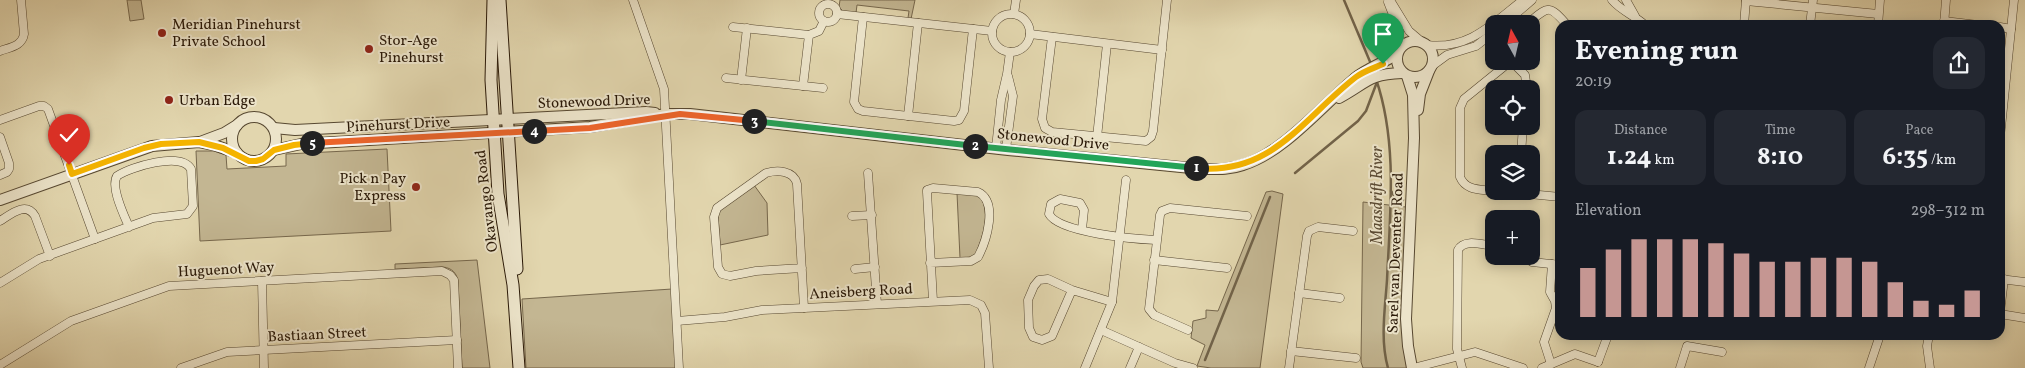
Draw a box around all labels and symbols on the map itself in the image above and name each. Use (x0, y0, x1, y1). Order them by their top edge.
pin (1362, 13, 1404, 64)
place label: Meridian Pinehurst Private School (172, 15, 301, 53)
north arrow (1485, 15, 1540, 70)
marker: Meridian Pinehurst Private School (156, 27, 168, 39)
place label: Stor-Age Pinehurst (379, 31, 444, 69)
marker: Stor-Age Pinehurst (363, 43, 375, 55)
street label: Stonewood Drive (537, 90, 651, 115)
place label: Urban Edge (179, 91, 255, 112)
marker: Urban Edge (163, 94, 175, 106)
pin: 3 (742, 108, 766, 134)
street label: Pinehurst Drive (345, 112, 451, 139)
pin (48, 114, 90, 165)
pin: 4 (522, 118, 546, 144)
street label: Stonewood Drive (996, 124, 1110, 157)
pin: 5 (300, 130, 324, 156)
pin: 2 (962, 134, 988, 158)
water label: Maasdrift River (1367, 145, 1389, 245)
street label: Okavango Road (471, 148, 504, 253)
pin: 1 (1184, 156, 1208, 180)
place label: Pick n Pay Express (339, 169, 406, 207)
street label: Sarel van Deventer Road (1383, 172, 1410, 334)
marker: Pick n Pay Express (410, 181, 422, 193)
street label: Huguenot Way (177, 257, 275, 284)
street label: Aneisberg Road (809, 279, 913, 306)
street label: Bastiaan Street (267, 322, 367, 349)

